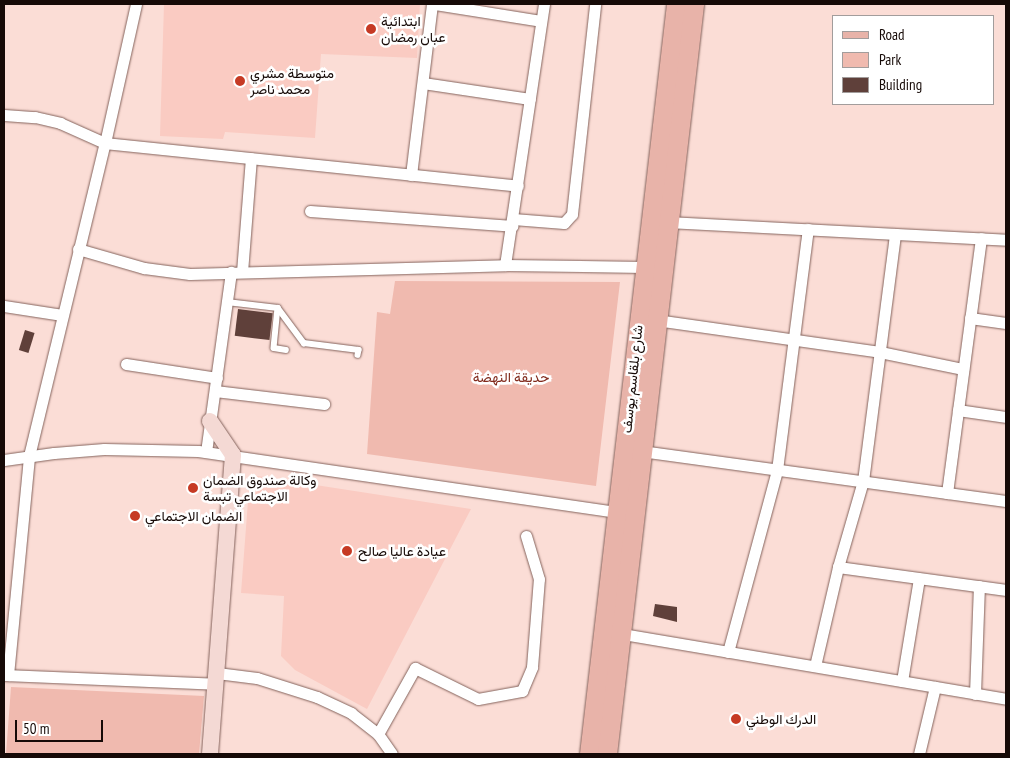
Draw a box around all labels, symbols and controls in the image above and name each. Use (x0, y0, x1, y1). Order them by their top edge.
place label: ابتدائية عبان رمضان (381, 13, 446, 46)
legend (832, 15, 995, 105)
marker: ابتدائية عبان رمضان (365, 23, 377, 35)
text: Road (879, 25, 905, 44)
text: Park (879, 50, 901, 69)
place label: متوسطة مشري محمد ناصر (250, 65, 334, 98)
marker: متوسطة مشري محمد ناصر (234, 75, 246, 87)
text: Building (879, 75, 922, 94)
street label: شارع بلقاسم يوسف (618, 324, 646, 434)
park label: حديقة النهضة (473, 369, 549, 385)
place label: وكالة صندوق الضمان الاجتماعي تبسة (203, 472, 317, 504)
marker: وكالة صندوق الضمان الاجتماعي تبسة (187, 482, 199, 494)
place label: الضمان الاجتماعي (145, 508, 242, 524)
marker: الضمان الاجتماعي (129, 510, 141, 522)
place label: عيادة عاليا صالح (358, 543, 446, 559)
marker: عيادة عاليا صالح (340, 544, 354, 558)
scale bar (18, 710, 105, 742)
place label: الدرك الوطني (746, 711, 816, 727)
marker: الدرك الوطني (730, 713, 742, 725)
text: 50 m (23, 719, 49, 738)

